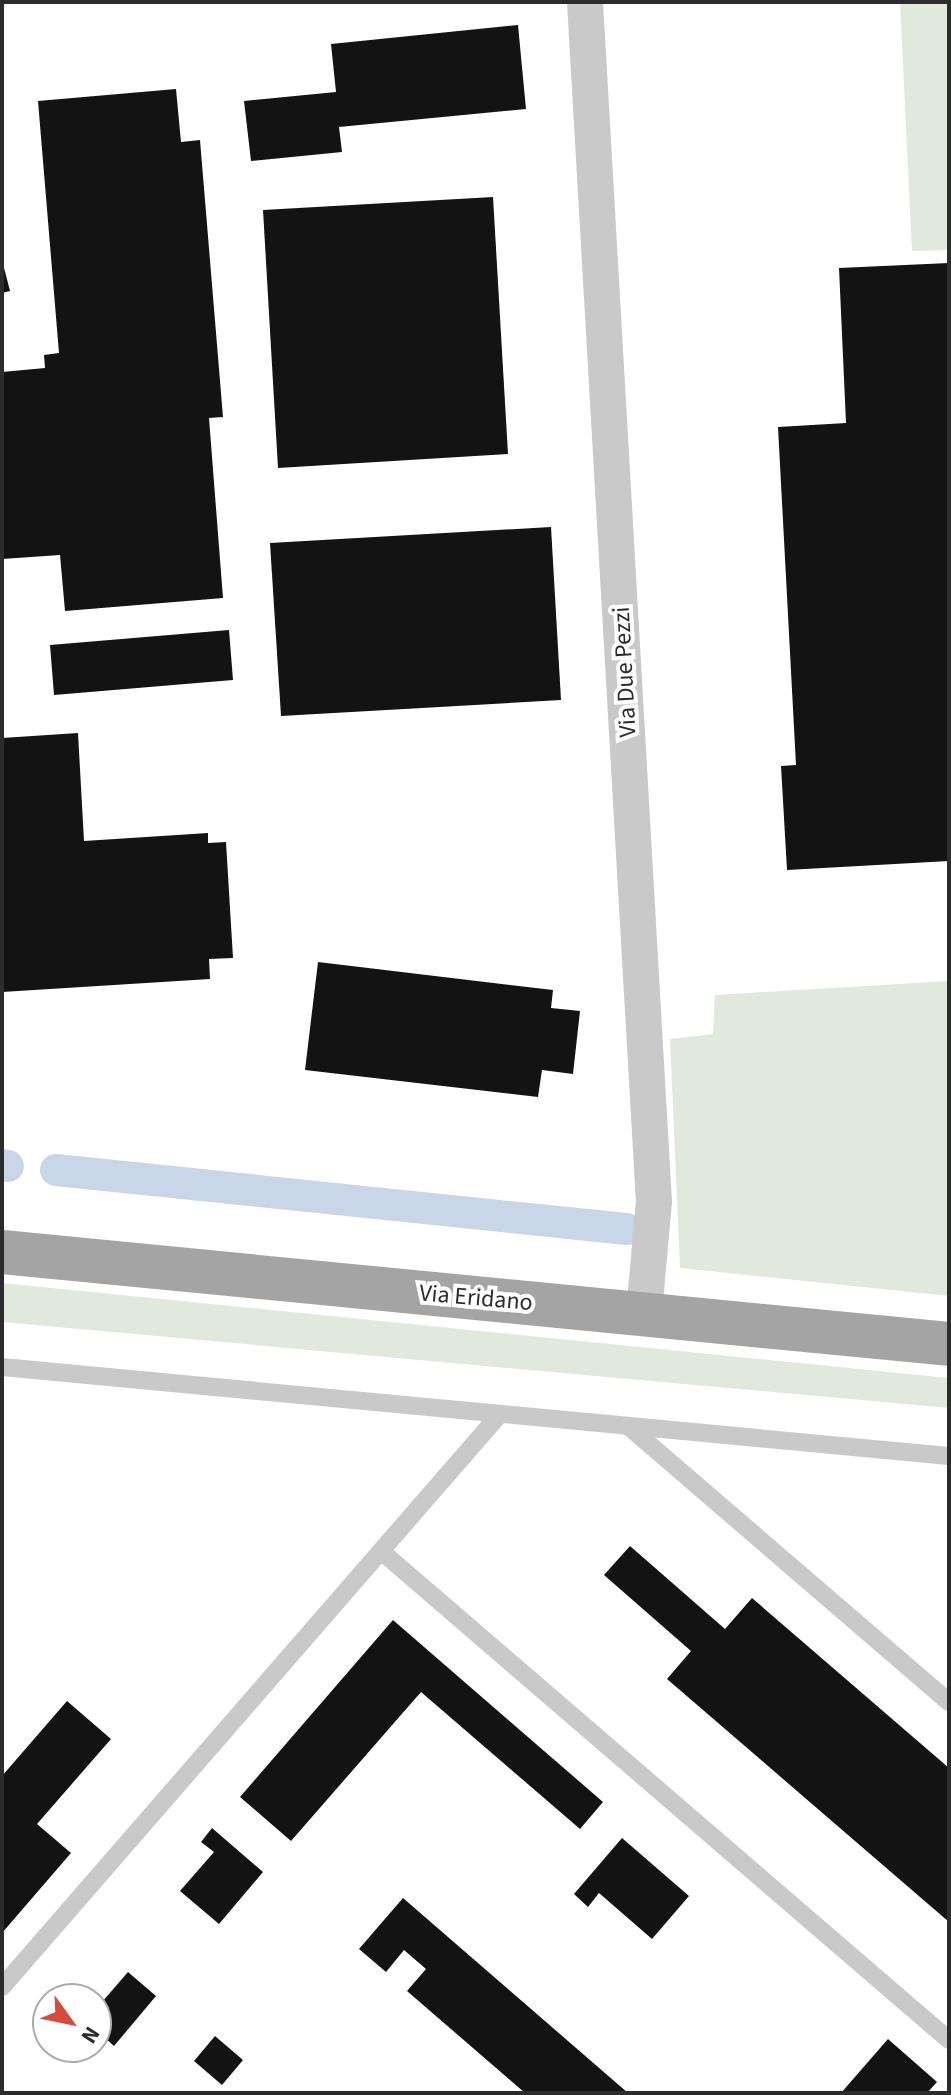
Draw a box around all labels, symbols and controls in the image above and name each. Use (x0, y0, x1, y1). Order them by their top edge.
street label: Via Due Pezzi (607, 606, 643, 738)
street label: Via Eridano (418, 1279, 534, 1317)
north arrow (32, 1983, 112, 2063)
text: N (73, 2020, 108, 2050)

